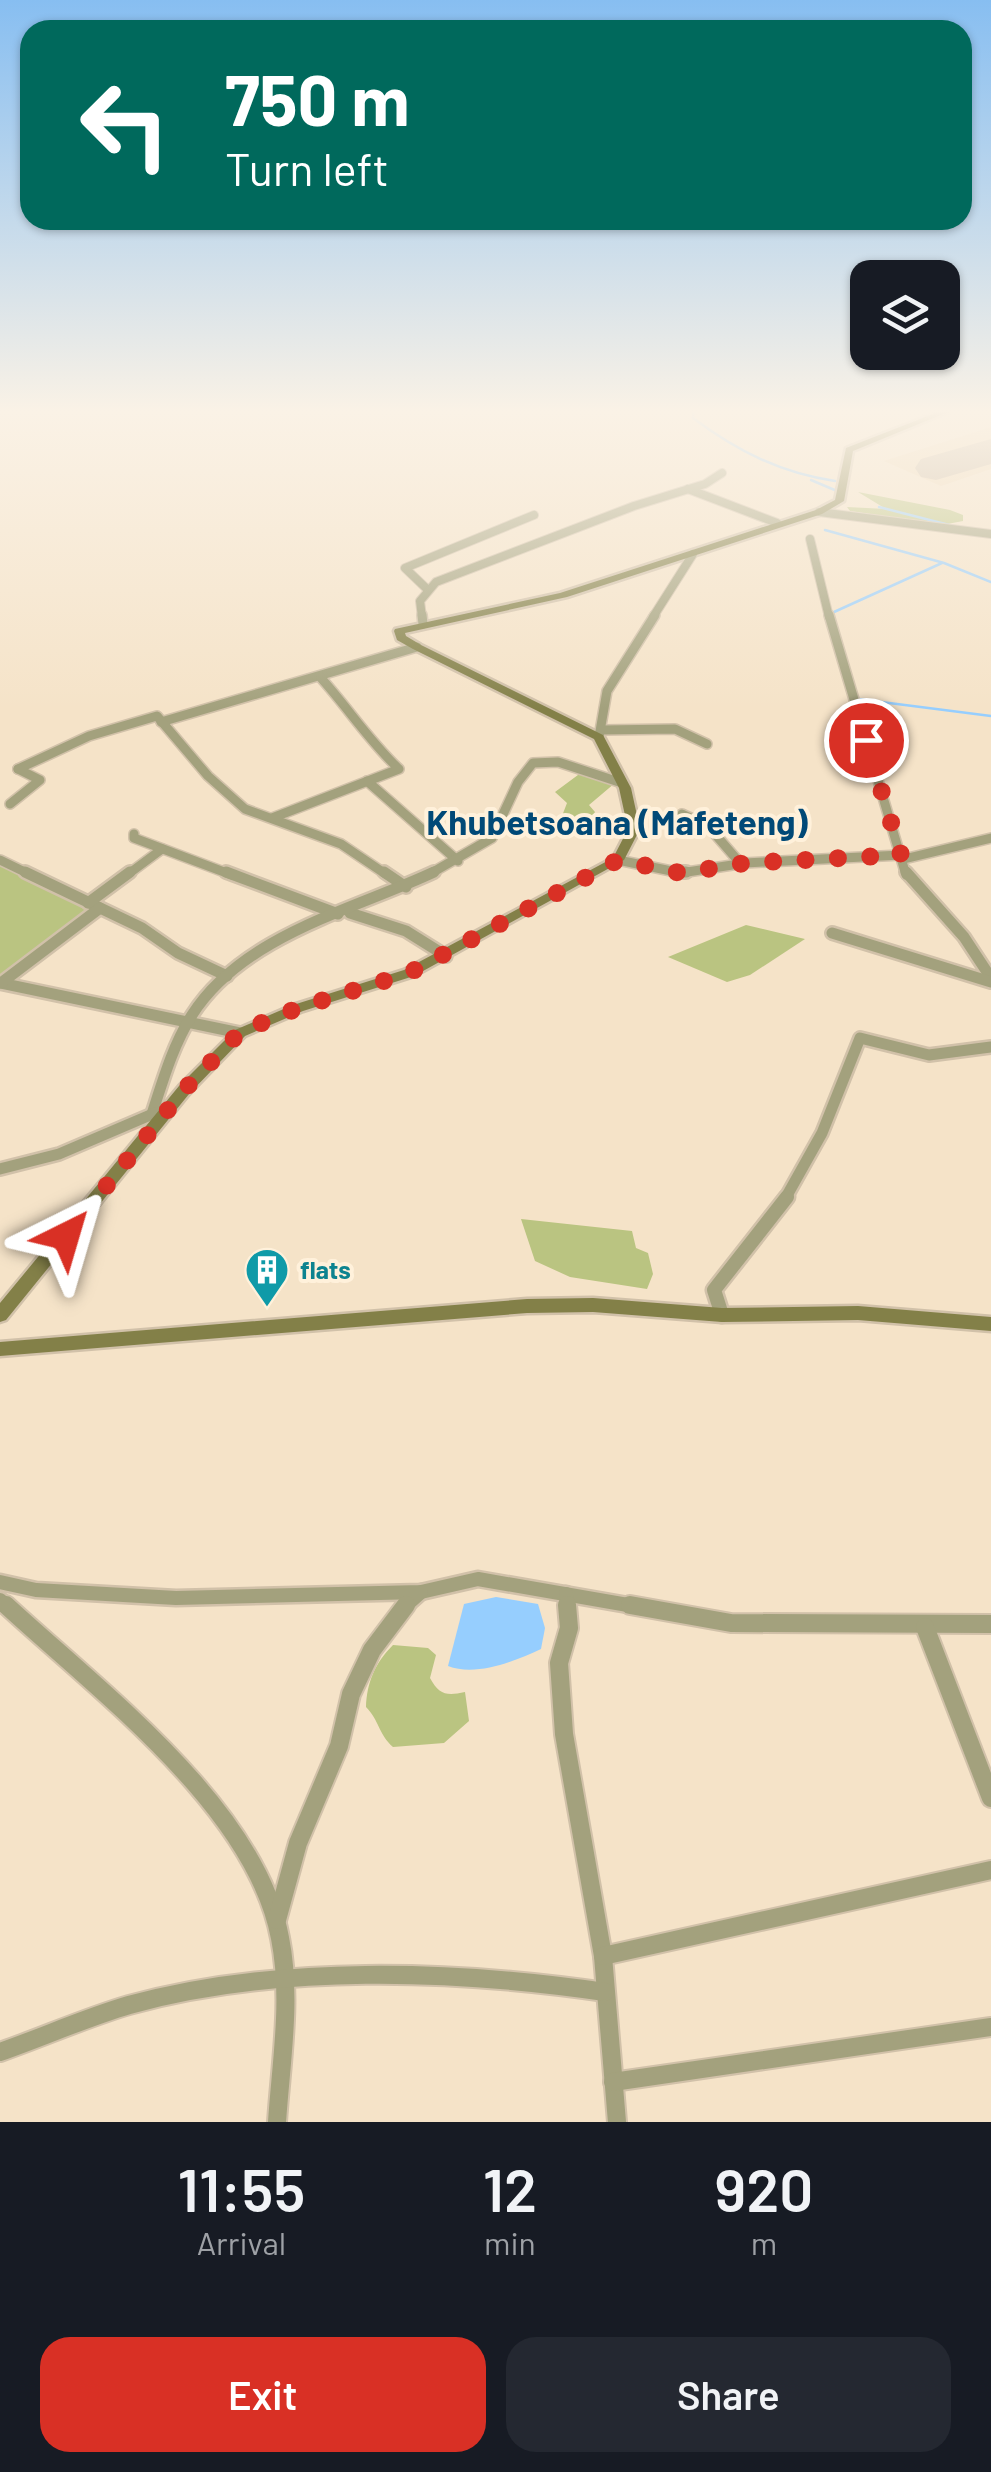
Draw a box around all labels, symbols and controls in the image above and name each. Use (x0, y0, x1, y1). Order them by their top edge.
text: 750 m (225, 56, 410, 140)
icon: left (60, 60, 190, 190)
text: Turn left (225, 141, 389, 195)
map controls (850, 260, 960, 370)
button: layers (850, 260, 960, 370)
pin (824, 698, 909, 783)
icon: arrive (839, 713, 894, 768)
district label: Khubetsoana (Mafeteng) (426, 800, 809, 842)
position arrow (14, 1184, 118, 1288)
building icon: flats (244, 1247, 290, 1308)
place label: flats (300, 1254, 351, 1284)
text: 11:55 (178, 2152, 305, 2224)
text: 12 (483, 2152, 537, 2224)
text: 920 (715, 2152, 813, 2224)
text: Arrival (197, 2223, 286, 2261)
text: min (484, 2223, 536, 2261)
text: m (751, 2223, 777, 2261)
button: Exit (40, 2337, 486, 2452)
button: Share (506, 2337, 951, 2452)

